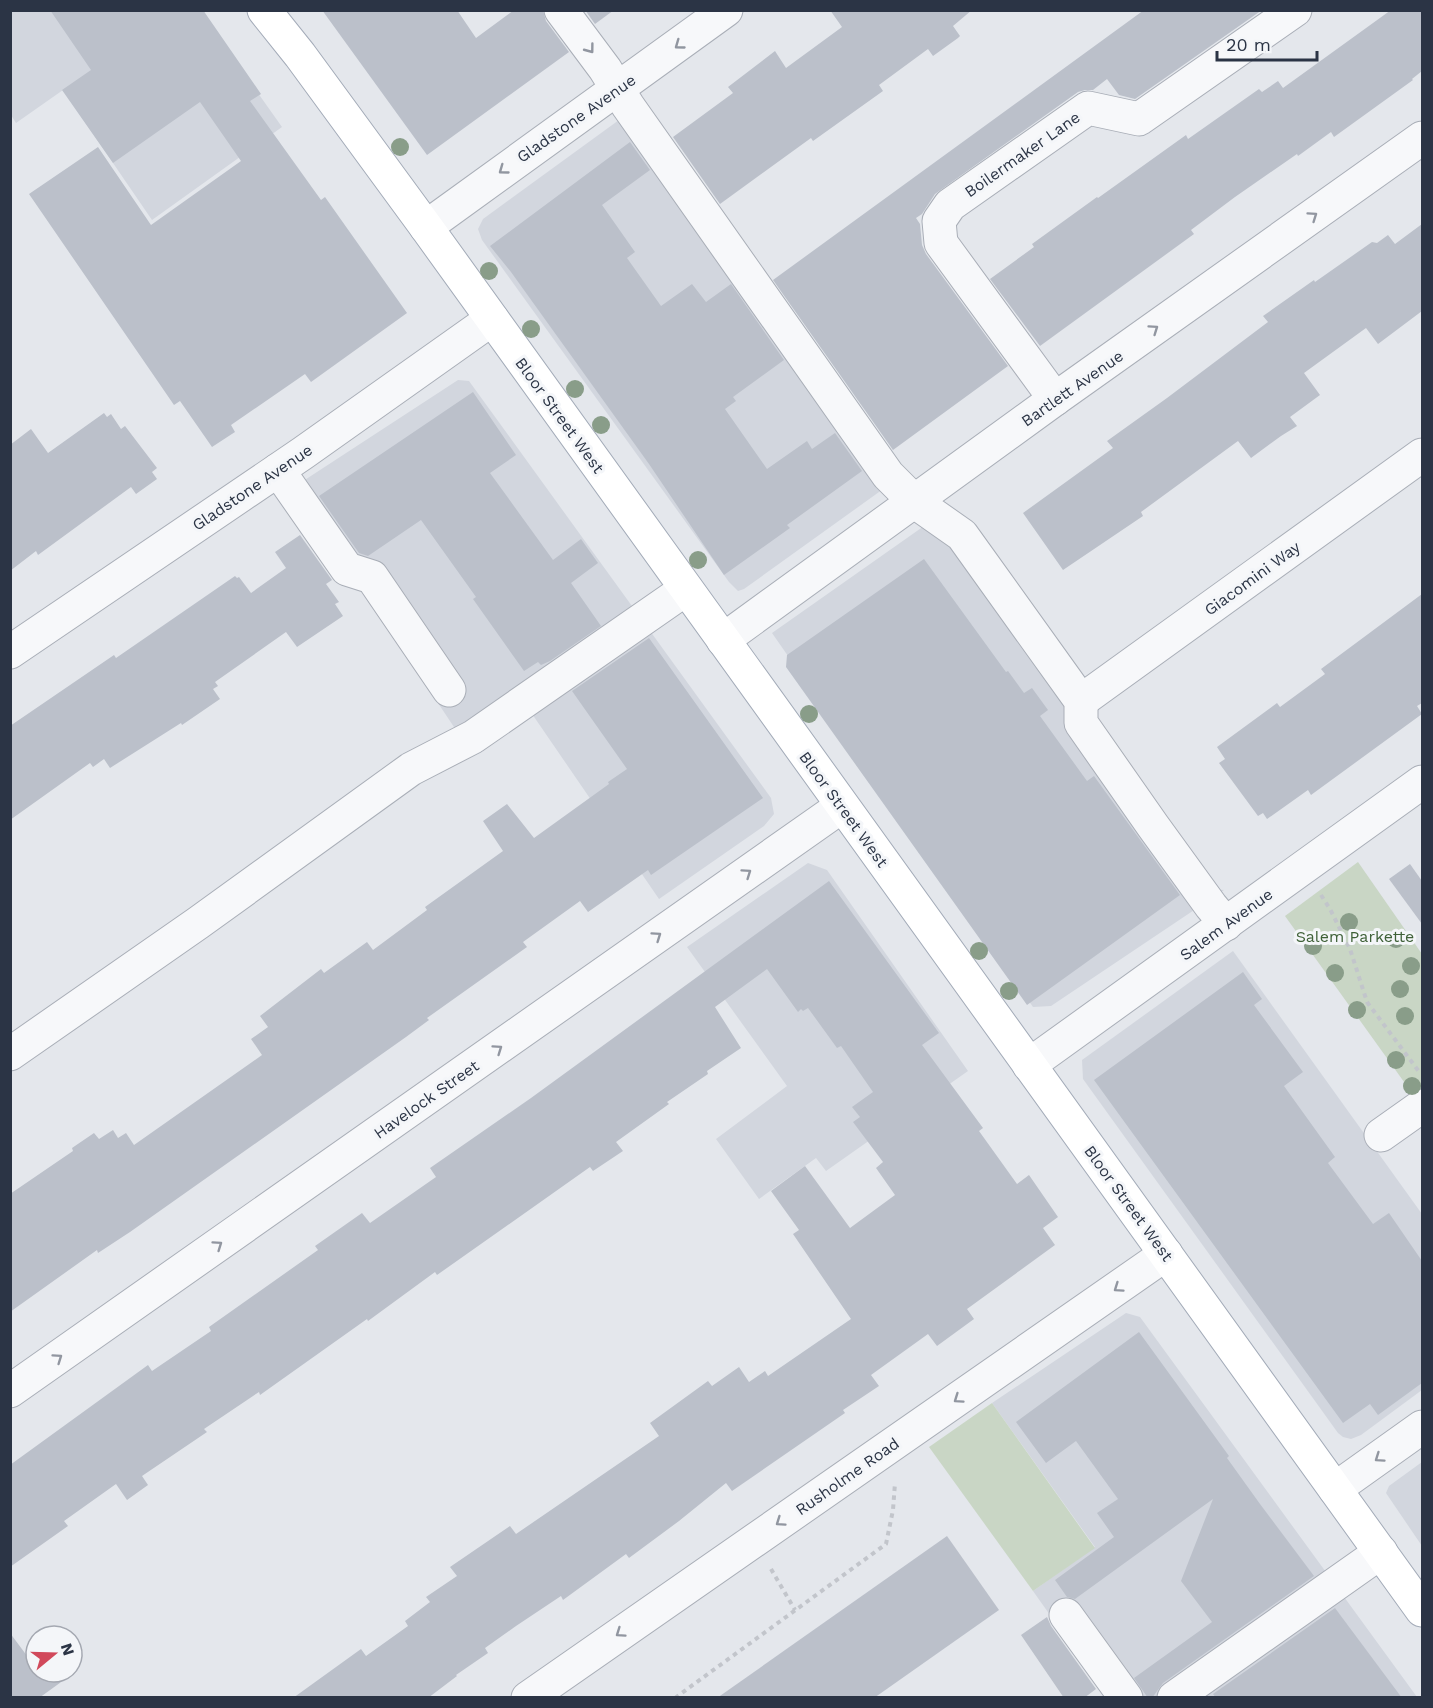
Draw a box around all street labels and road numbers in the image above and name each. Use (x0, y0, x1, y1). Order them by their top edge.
street label: Gladstone Avenue (513, 70, 639, 167)
street label: Boilermaker Lane (961, 107, 1084, 201)
street label: Bartlett Avenue (1018, 346, 1127, 431)
street label: Bloor Street West (511, 354, 608, 477)
street label: Gladstone Avenue (189, 440, 316, 535)
street label: Giacomini Way (1201, 537, 1305, 620)
street label: Bloor Street West (795, 748, 892, 871)
street label: Salem Avenue (1176, 884, 1276, 964)
street label: Havelock Street (370, 1056, 483, 1143)
street label: Bloor Street West (1080, 1142, 1177, 1265)
street label: Rusholme Road (792, 1434, 903, 1519)

